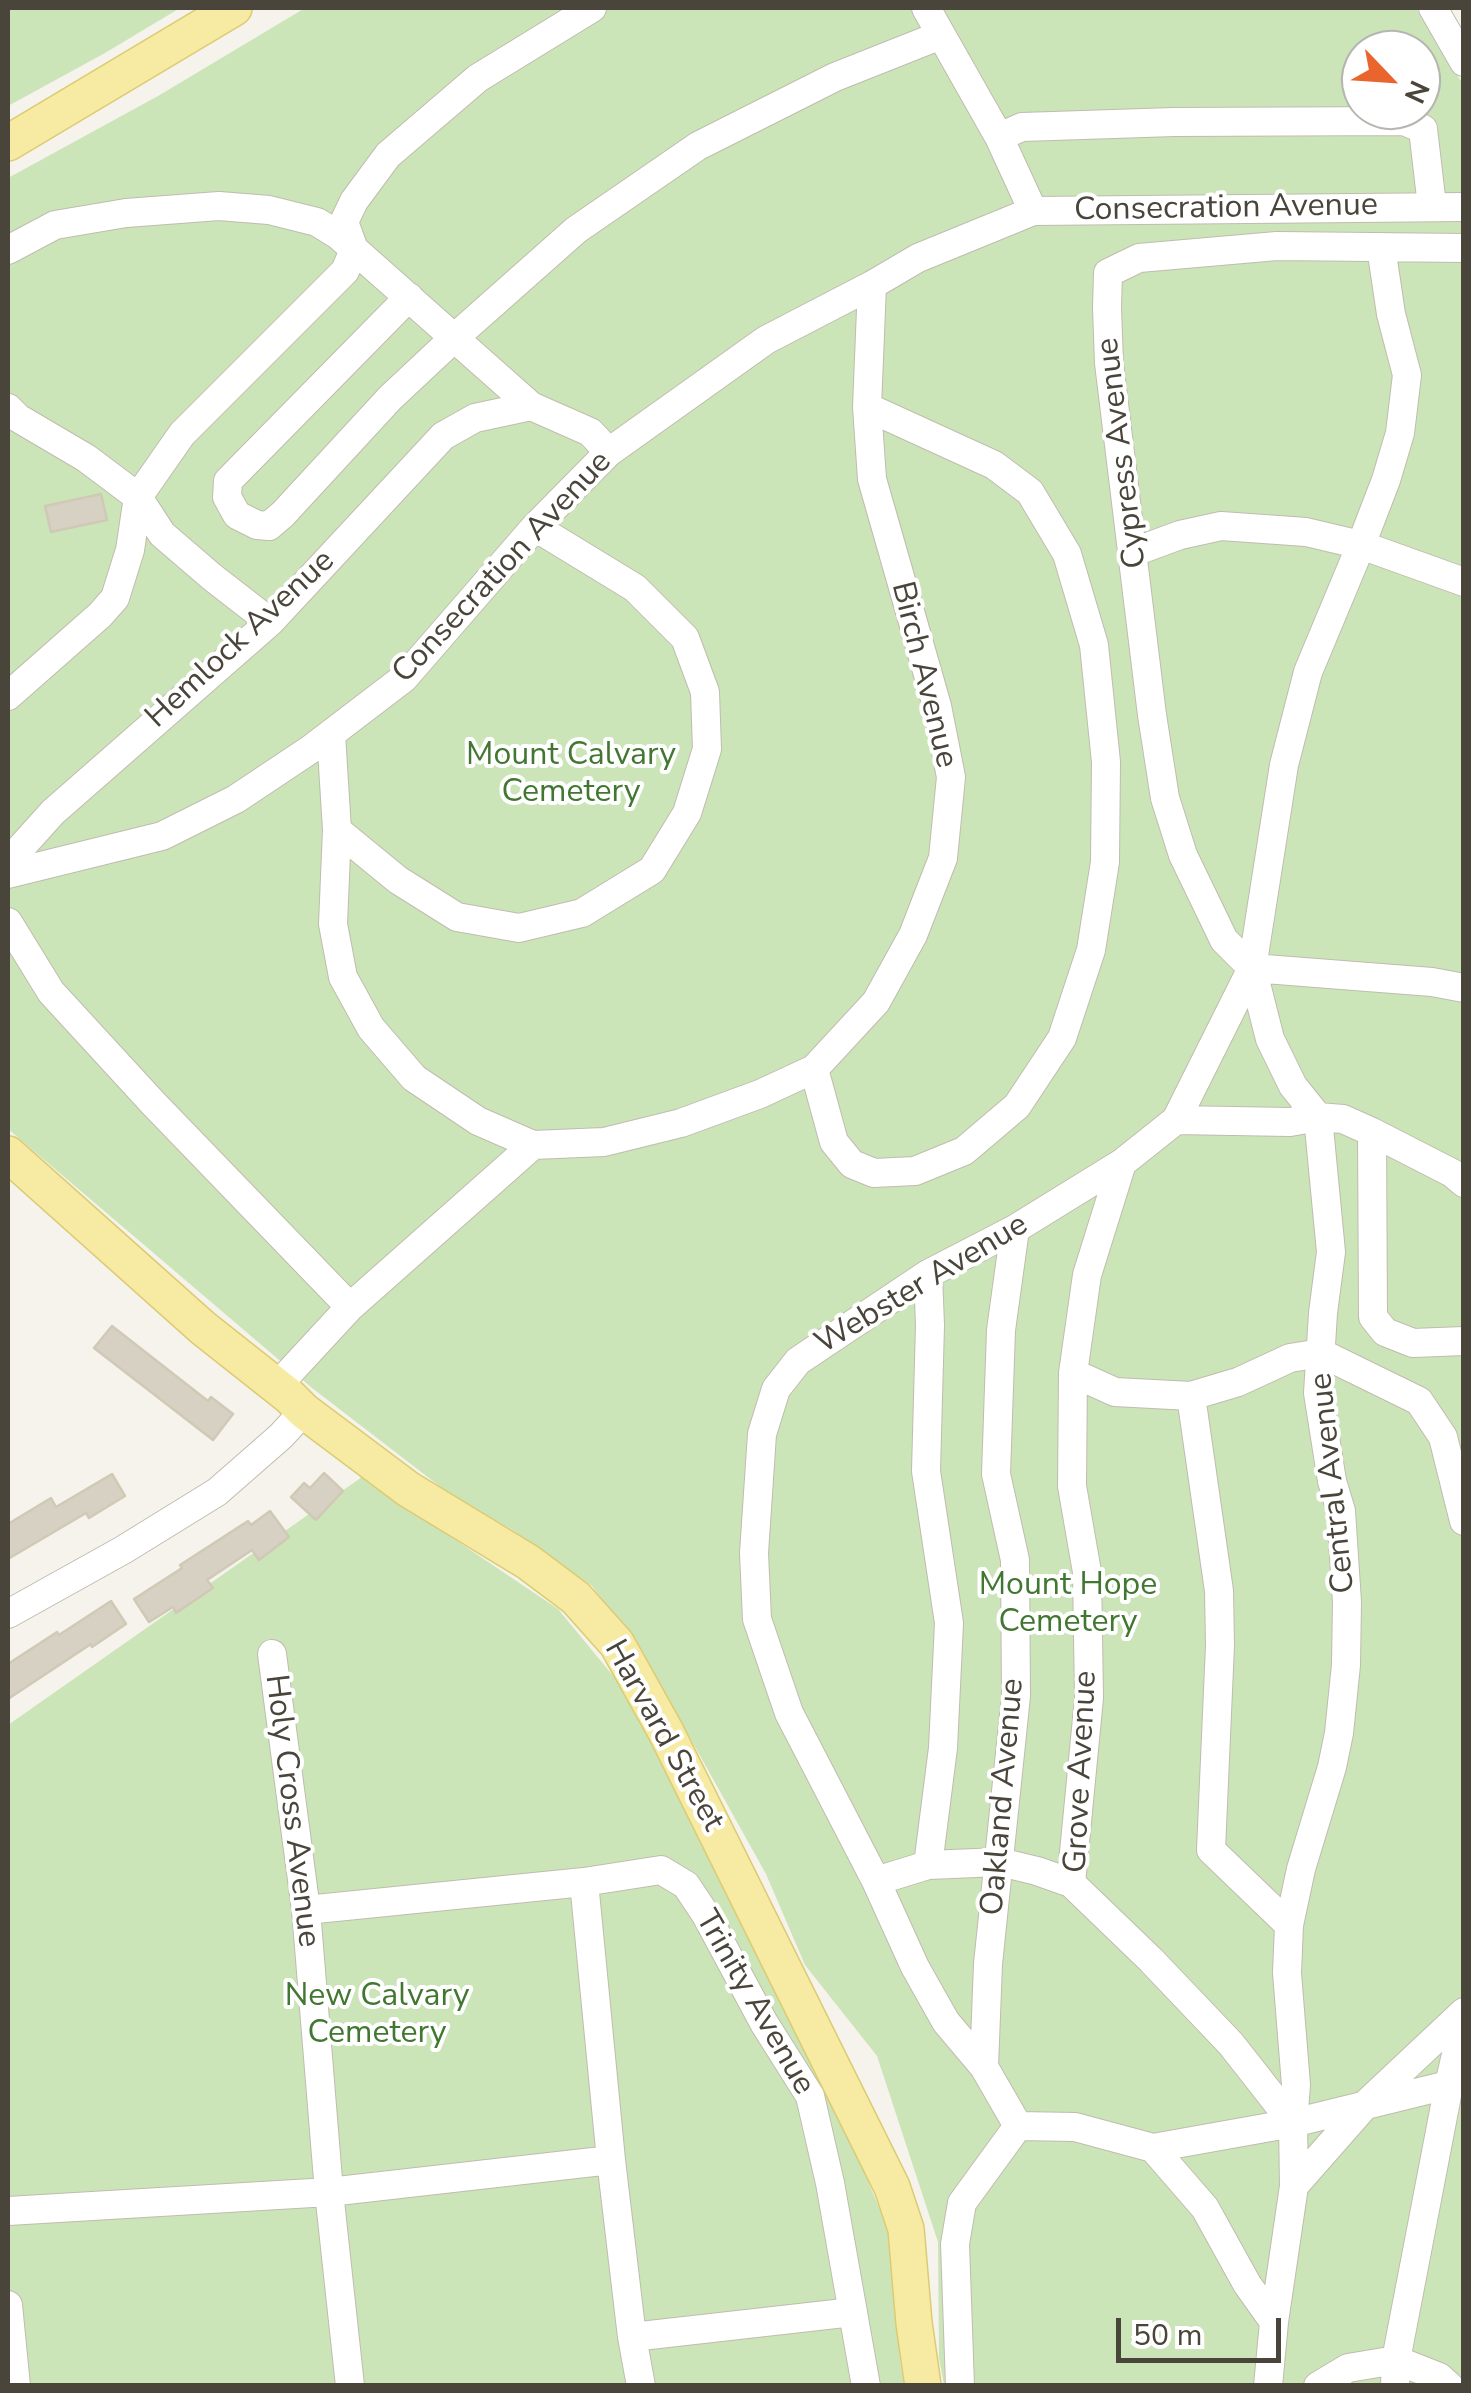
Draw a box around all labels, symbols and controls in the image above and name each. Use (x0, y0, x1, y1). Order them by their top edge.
north arrow (1341, 30, 1441, 130)
text: N (1395, 74, 1438, 109)
street label: Consecration Avenue (1074, 187, 1378, 231)
street label: Cypress Avenue (1090, 335, 1156, 571)
street label: Consecration Avenue (385, 444, 621, 692)
street label: Hemlock Avenue (139, 543, 343, 737)
street label: Birch Avenue (881, 578, 965, 772)
park label: Mount Calvary Cemetery (466, 737, 676, 812)
street label: Webster Avenue (809, 1207, 1035, 1363)
street label: Central Avenue (1303, 1371, 1365, 1595)
park label: Mount Hope Cemetery (979, 1567, 1157, 1642)
street label: Harvard Street (595, 1634, 731, 1838)
street label: Grove Avenue (1058, 1670, 1106, 1874)
street label: Holy Cross Avenue (255, 1672, 327, 1950)
street label: Oakland Avenue (975, 1677, 1033, 1917)
street label: Trinity Avenue (686, 1904, 822, 2102)
park label: New Calvary Cemetery (285, 1978, 469, 2053)
scale bar (1121, 2298, 1286, 2360)
text: 50 m (1133, 2315, 1202, 2356)

